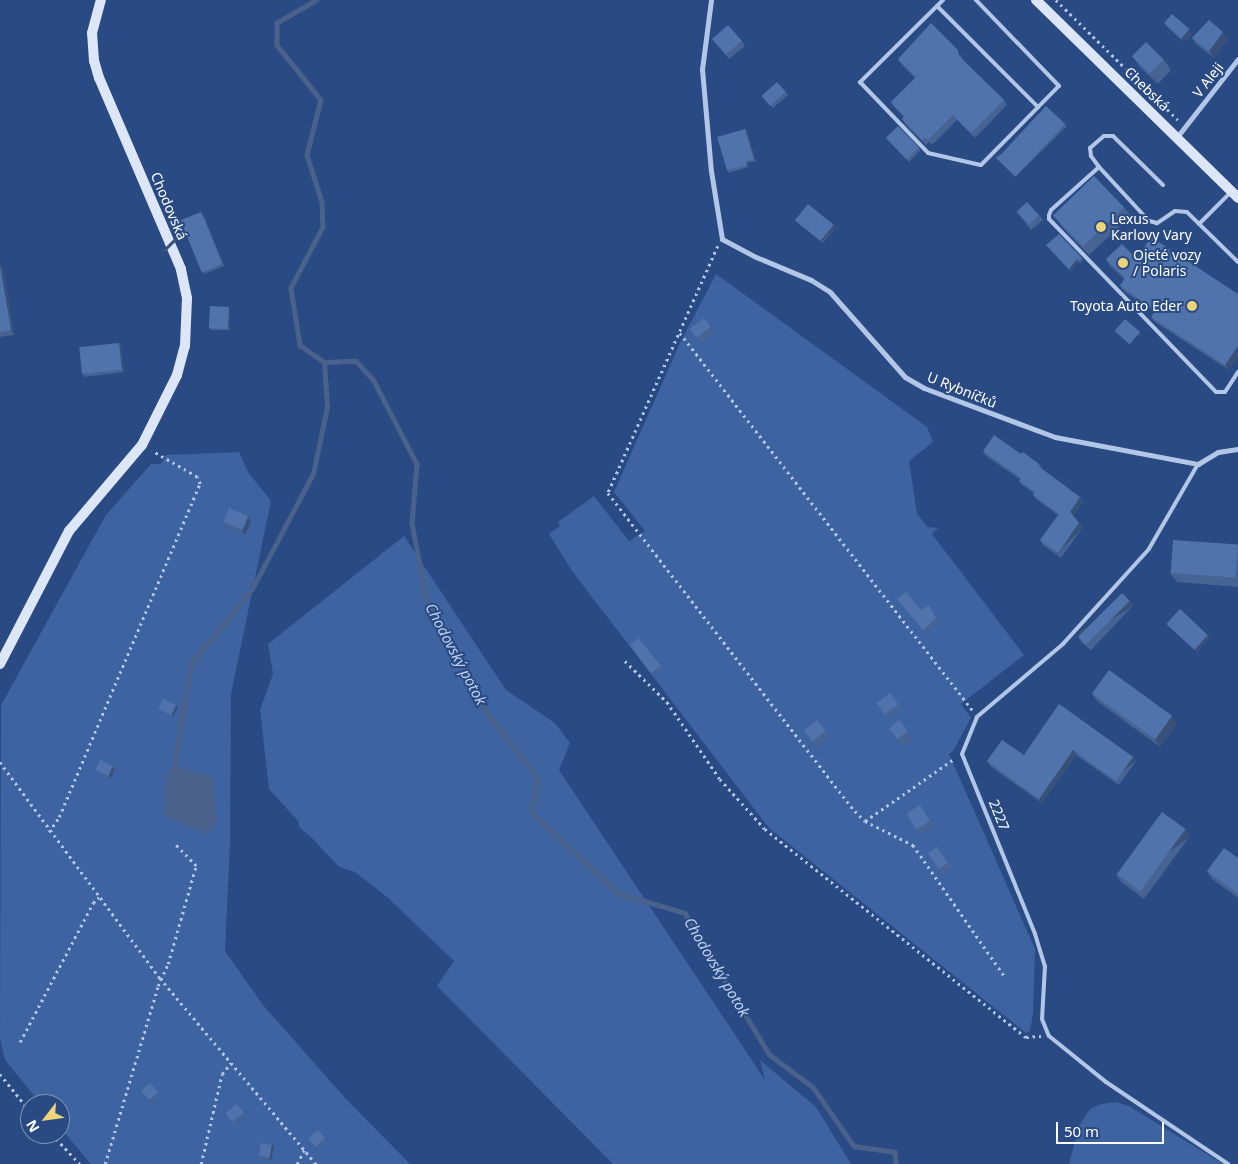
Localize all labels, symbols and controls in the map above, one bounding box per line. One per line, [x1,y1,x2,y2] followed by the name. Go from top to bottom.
[1189,59,1227,101] street label: V Aleji
[1121,63,1173,115] street label: Chebská
[147,170,191,242] street label: Chodovská
[1111,211,1192,243] place label: Lexus Karlovy Vary
[1095,221,1107,233] marker: Lexus Karlovy Vary
[1133,247,1201,280] place label: Ojeté vozy / Polaris
[1117,257,1129,269] marker: Ojeté vozy / Polaris
[1070,298,1182,314] place label: Toyota Auto Eder
[1186,300,1198,312] marker: Toyota Auto Eder
[925,368,999,412] street label: U Rybníčků
[422,600,490,708] water label: Chodovský potok
[985,797,1013,833] street label: 2227
[680,914,754,1020] water label: Chodovský potok
[20,1094,70,1144] north arrow
[1058,1112,1166,1144] scale bar
[21,1117,44,1136] text: N
[1064,1121,1099,1141] text: 50 m

